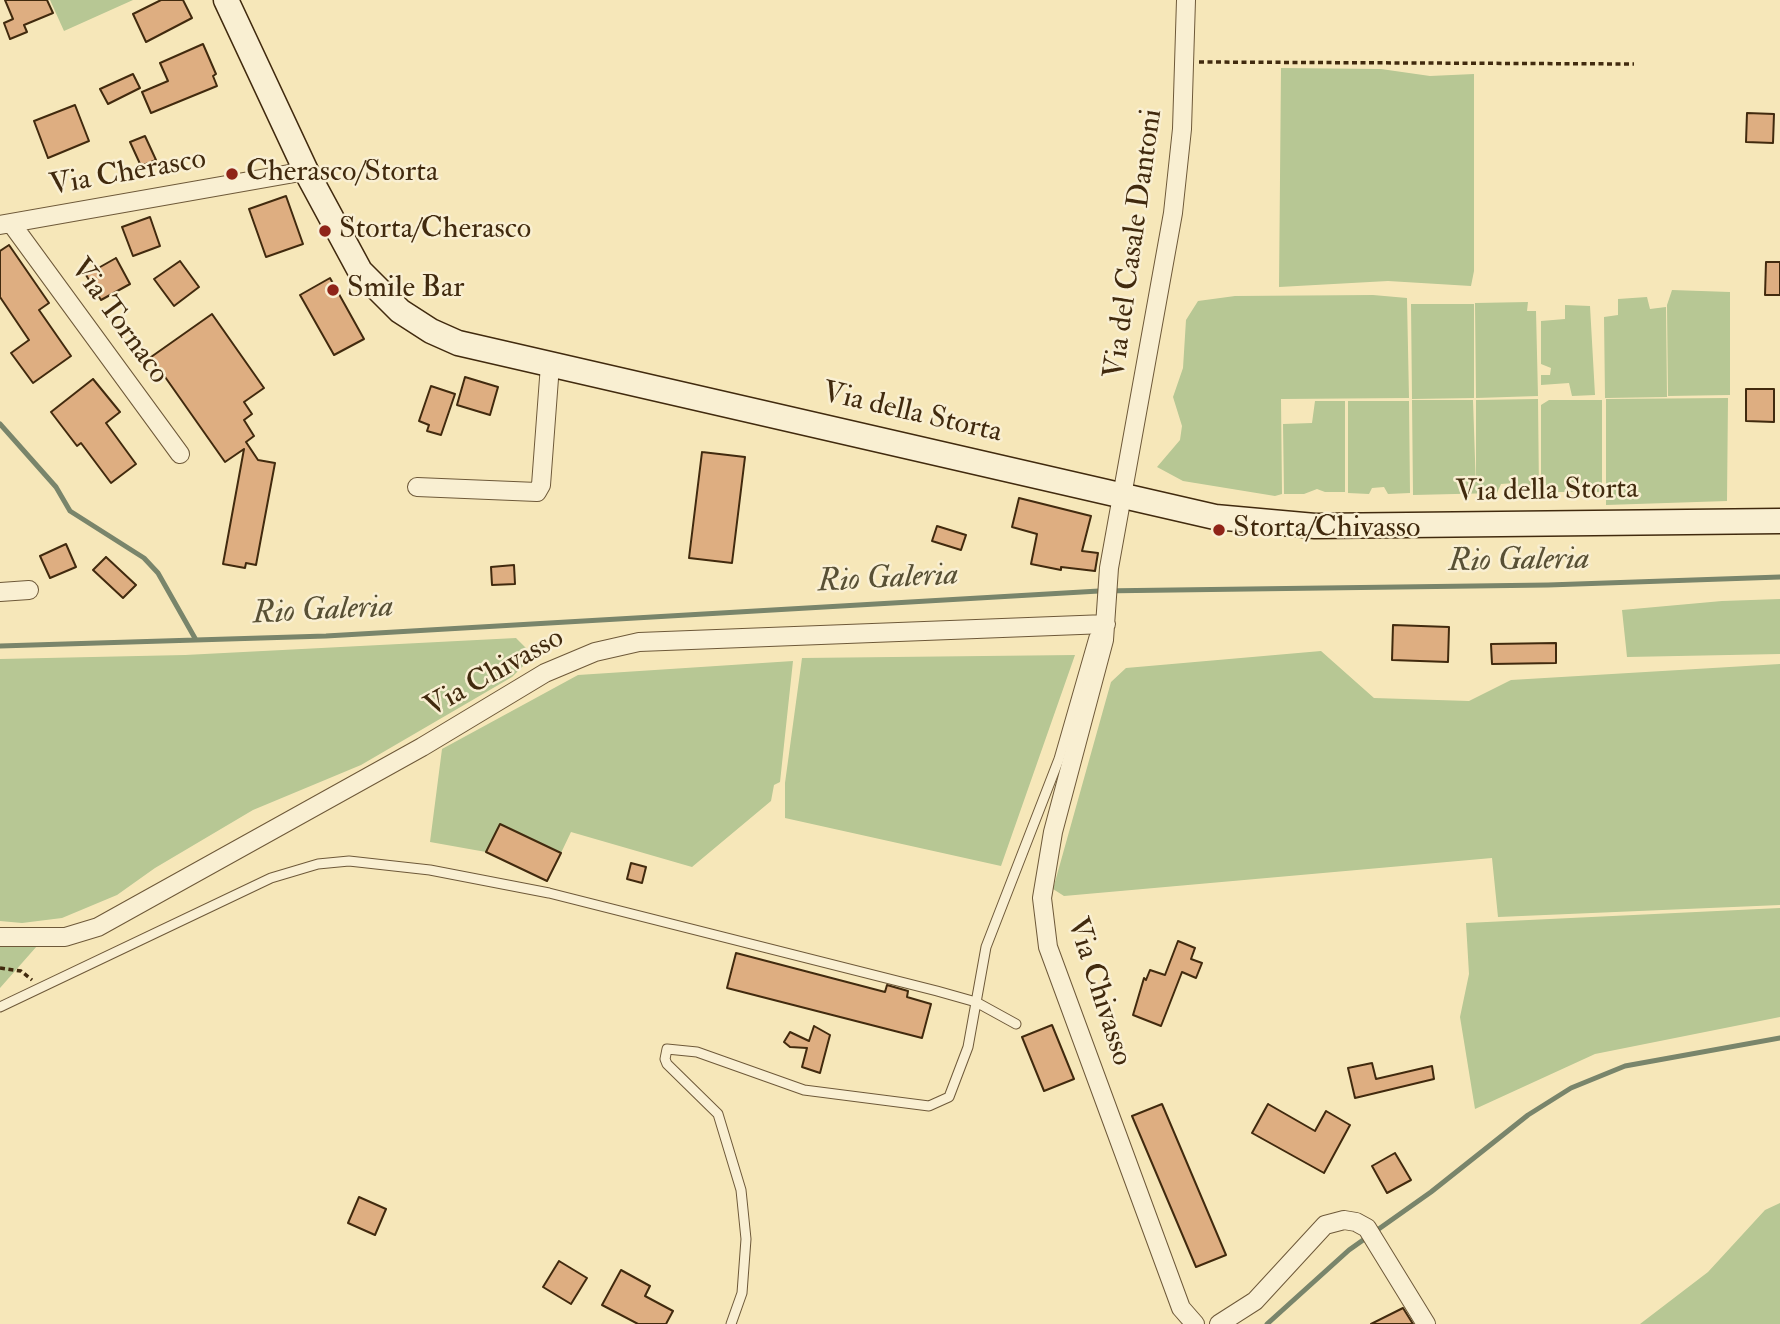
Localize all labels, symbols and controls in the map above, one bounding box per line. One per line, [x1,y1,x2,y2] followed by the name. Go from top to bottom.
[1098,107,1172,381] street label: Via del Casale Dantoni
[47,143,209,205] street label: Via Cherasco
[246,156,438,192] place label: Cherasco/Storta
[224,166,240,182] marker: Cherasco/Storta
[339,213,531,249] place label: Storta/Cherasco
[317,223,333,239] marker: Storta/Cherasco
[61,252,175,392] street label: Via Tornaco
[347,272,465,308] place label: Smile Bar
[325,282,341,298] marker: Smile Bar
[819,376,1005,452] street label: Via della Storta
[1455,472,1639,512] street label: Via della Storta
[1233,512,1420,548] place label: Storta/Chivasso
[1211,522,1227,538] marker: Storta/Chivasso
[1448,542,1590,582] water label: Rio Galeria
[817,557,959,603] water label: Rio Galeria
[252,589,394,635] water label: Rio Galeria
[419,621,571,727] street label: Via Chivasso
[1057,913,1139,1071] street label: Via Chivasso

